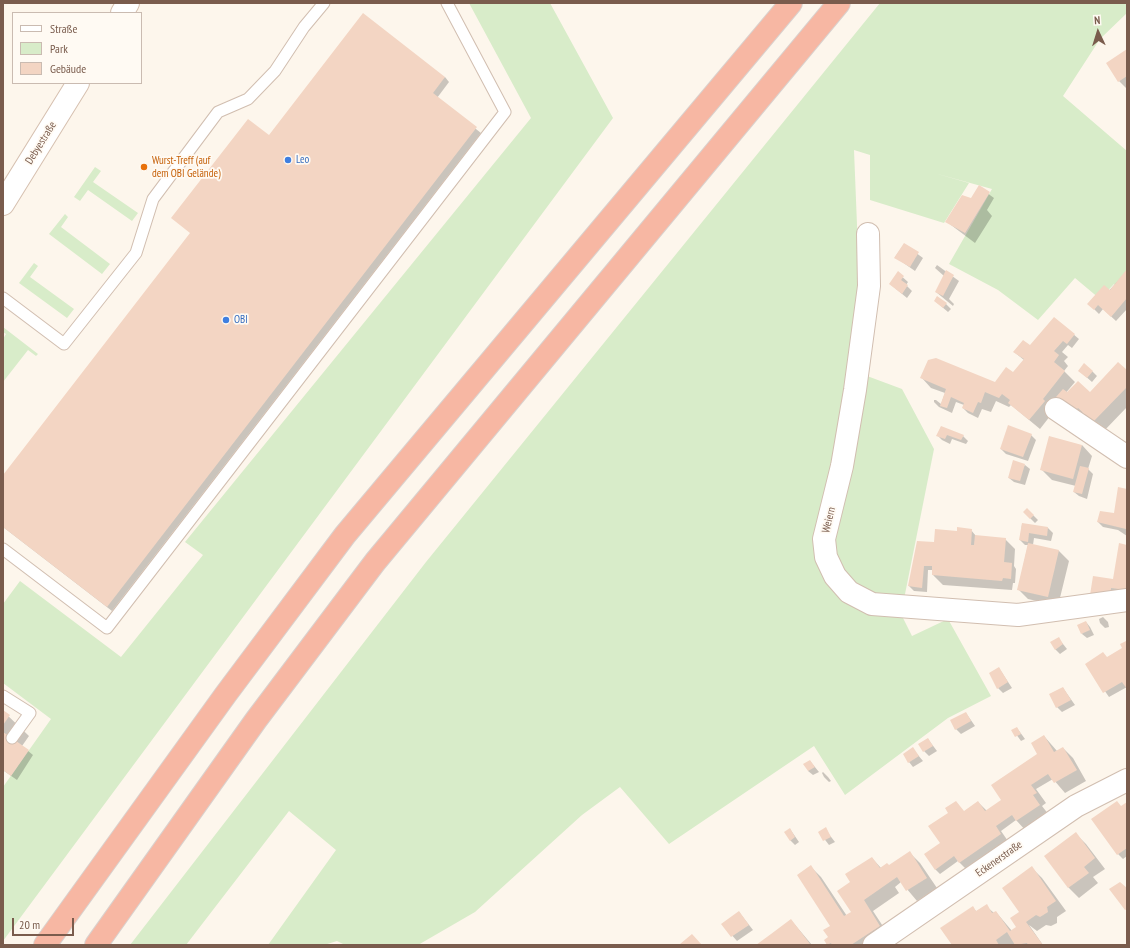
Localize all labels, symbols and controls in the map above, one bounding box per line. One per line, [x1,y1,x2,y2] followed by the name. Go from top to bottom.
[12,12,142,84] legend
[1078,12,1118,52] north arrow
[1094,13,1101,27] text: N
[50,21,77,36] text: Straße
[50,41,68,56] text: Park
[50,61,86,76] text: Gebäude
[23,119,59,167] street label: Debyestraße
[296,153,309,167] place label: Leo
[152,154,221,180] place label: Wurst-Treff (auf dem OBI Gelände)
[283,155,293,165] marker: Leo
[139,162,149,172] marker: Wurst-Treff (auf dem OBI Gelände)
[234,313,248,327] place label: OBI
[221,315,231,325] marker: OBI
[819,506,839,534] street label: Weiern
[973,838,1025,880] street label: Eckenerstraße
[14,910,76,936] scale bar
[19,917,40,932] text: 20 m

